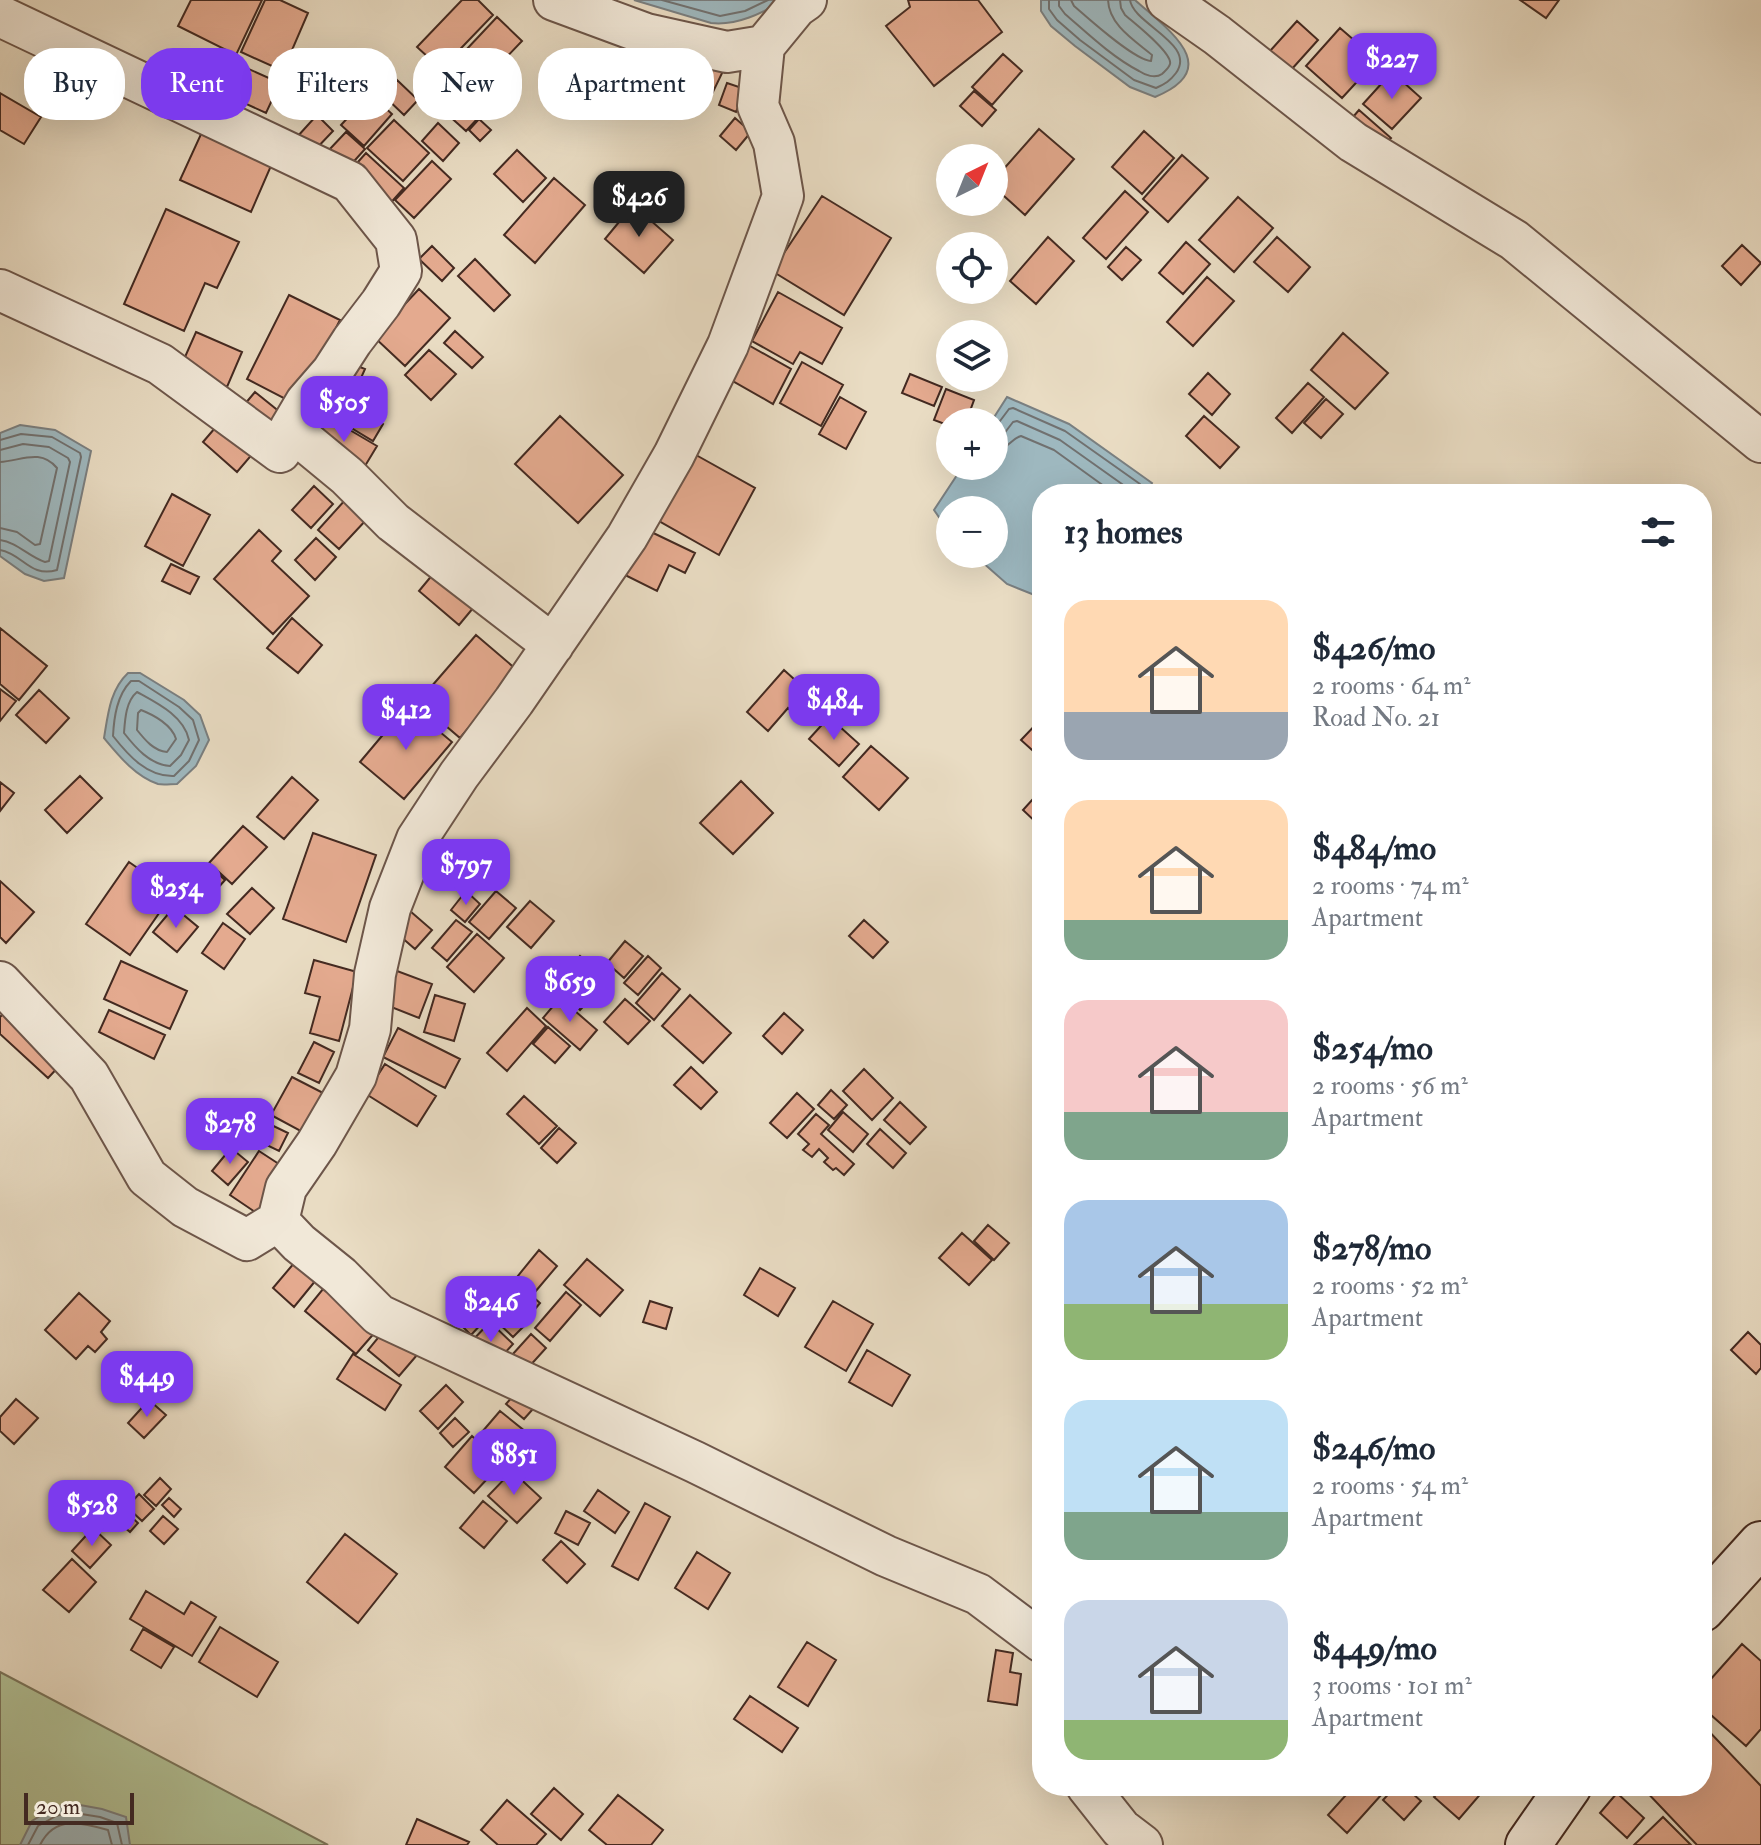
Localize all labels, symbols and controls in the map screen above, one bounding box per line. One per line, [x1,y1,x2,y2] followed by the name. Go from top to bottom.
[1345,33,1439,101] pin: $227
[1366,43,1418,75] text: $227
[24,48,125,120] chip: Buy
[141,48,252,120] chip: Rent
[268,48,397,120] chip: Filters
[413,48,522,120] chip: New
[538,48,714,120] chip: Apartment
[936,144,1008,216] north arrow
[936,144,1008,568] map controls
[592,171,686,239] pin: $426
[611,181,667,213] text: $426
[936,232,1008,304] button: locate
[936,320,1008,392] button: layers
[297,376,391,444] pin: $505
[319,386,369,418] text: $505
[936,408,1008,480] button: +
[936,496,1008,568] button: −
[1636,510,1680,554] icon: filters
[1064,511,1183,554] text: 13 homes
[1312,627,1435,670] text: $426/mo
[1128,632,1224,728] icon: home
[1312,670,1471,702] text: 2 rooms · 64 m²
[787,674,881,742] pin: $484
[359,684,453,752] pin: $412
[807,684,861,716] text: $484
[380,694,432,726] text: $412
[1312,702,1440,734] text: Road No. 21
[1312,827,1436,870] text: $484/mo
[1128,832,1224,928] icon: home
[419,839,513,907] pin: $797
[440,849,492,881] text: $797
[129,862,223,930] pin: $254
[1312,870,1469,902] text: 2 rooms · 74 m²
[150,872,202,904] text: $254
[1312,902,1423,934] text: Apartment
[523,956,617,1024] pin: $659
[544,966,596,998] text: $659
[1312,1027,1433,1070] text: $254/mo
[1128,1032,1224,1128] icon: home
[1312,1070,1468,1102] text: 2 rooms · 56 m²
[183,1098,277,1166] pin: $278
[1312,1102,1423,1134] text: Apartment
[204,1108,256,1140] text: $278
[1312,1227,1431,1270] text: $278/mo
[1128,1232,1224,1328] icon: home
[1312,1270,1468,1302] text: 2 rooms · 52 m²
[444,1276,538,1344] pin: $246
[463,1286,519,1318] text: $246
[1312,1302,1423,1334] text: Apartment
[100,1351,194,1419] pin: $449
[119,1361,175,1393] text: $449
[1312,1427,1435,1470] text: $246/mo
[467,1429,561,1497] pin: $851
[1128,1432,1224,1528] icon: home
[490,1439,538,1471] text: $851
[1312,1470,1468,1502] text: 2 rooms · 54 m²
[45,1480,139,1548] pin: $528
[66,1490,118,1522] text: $528
[1312,1502,1423,1534] text: Apartment
[1312,1627,1437,1670] text: $449/mo
[1128,1632,1224,1728] icon: home
[1312,1670,1472,1702] text: 3 rooms · 101 m²
[1312,1702,1423,1734] text: Apartment
[24,1789,134,1825] scale bar
[36,1793,80,1821] text: 20 m

